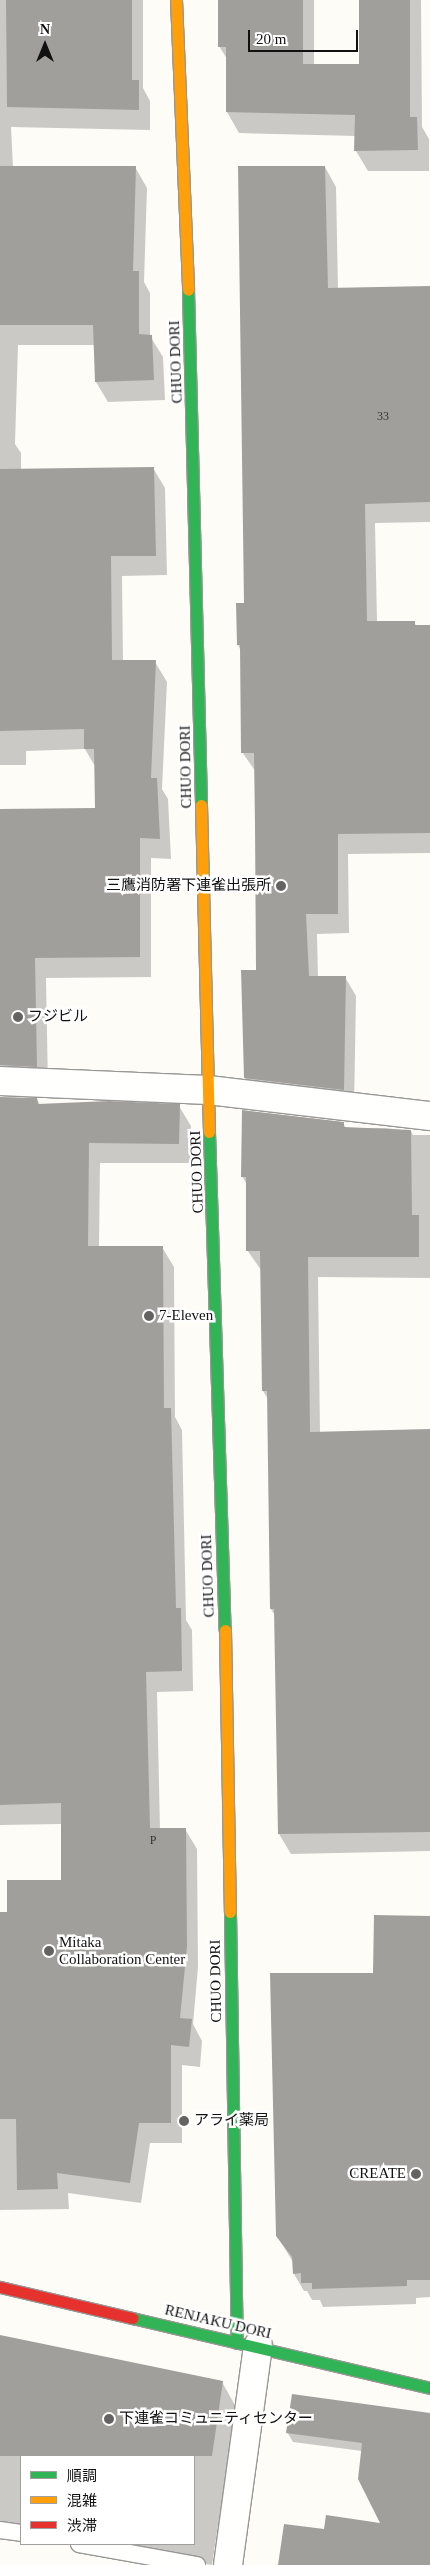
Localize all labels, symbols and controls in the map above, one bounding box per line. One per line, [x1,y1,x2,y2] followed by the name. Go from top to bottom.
[20,20,70,70] north arrow
[250,20,360,52] scale bar
[40,22,50,37] text: N
[256,31,286,47] text: 20 m
[166,320,186,404] street label: CHUO DORI
[377,410,389,424] house number: 33
[176,725,196,809] street label: CHUO DORI
[106,877,271,895] place label: 三鷹消防署下連雀出張所
[275,880,287,892] marker: 三鷹消防署下連雀出張所
[28,1008,88,1026] place label: フジビル
[12,1011,24,1023] marker: フジビル
[187,1130,207,1214] street label: CHUO DORI
[159,1307,213,1325] place label: 7-Eleven
[143,1310,155,1322] marker: 7-Eleven
[198,1534,218,1618] street label: CHUO DORI
[150,1834,156,1848] house number: P
[59,1933,185,1968] place label: Mitaka Collaboration Center
[206,1939,226,2023] street label: CHUO DORI
[43,1945,55,1957] marker: Mitaka Collaboration Center
[194,2112,269,2130] place label: アライ薬局
[178,2115,190,2127] marker: アライ薬局
[349,2165,406,2183] place label: CREATE
[410,2168,422,2180] marker: CREATE
[163,2301,273,2343] street label: RENJAKU DORI
[119,2410,314,2428] place label: 下連雀コミュニティセンター
[103,2413,115,2425] marker: 下連雀コミュニティセンター
[20,2455,195,2545] legend
[67,2468,97,2484] text: 順調
[67,2493,97,2509] text: 混雑
[67,2518,97,2534] text: 渋滞

